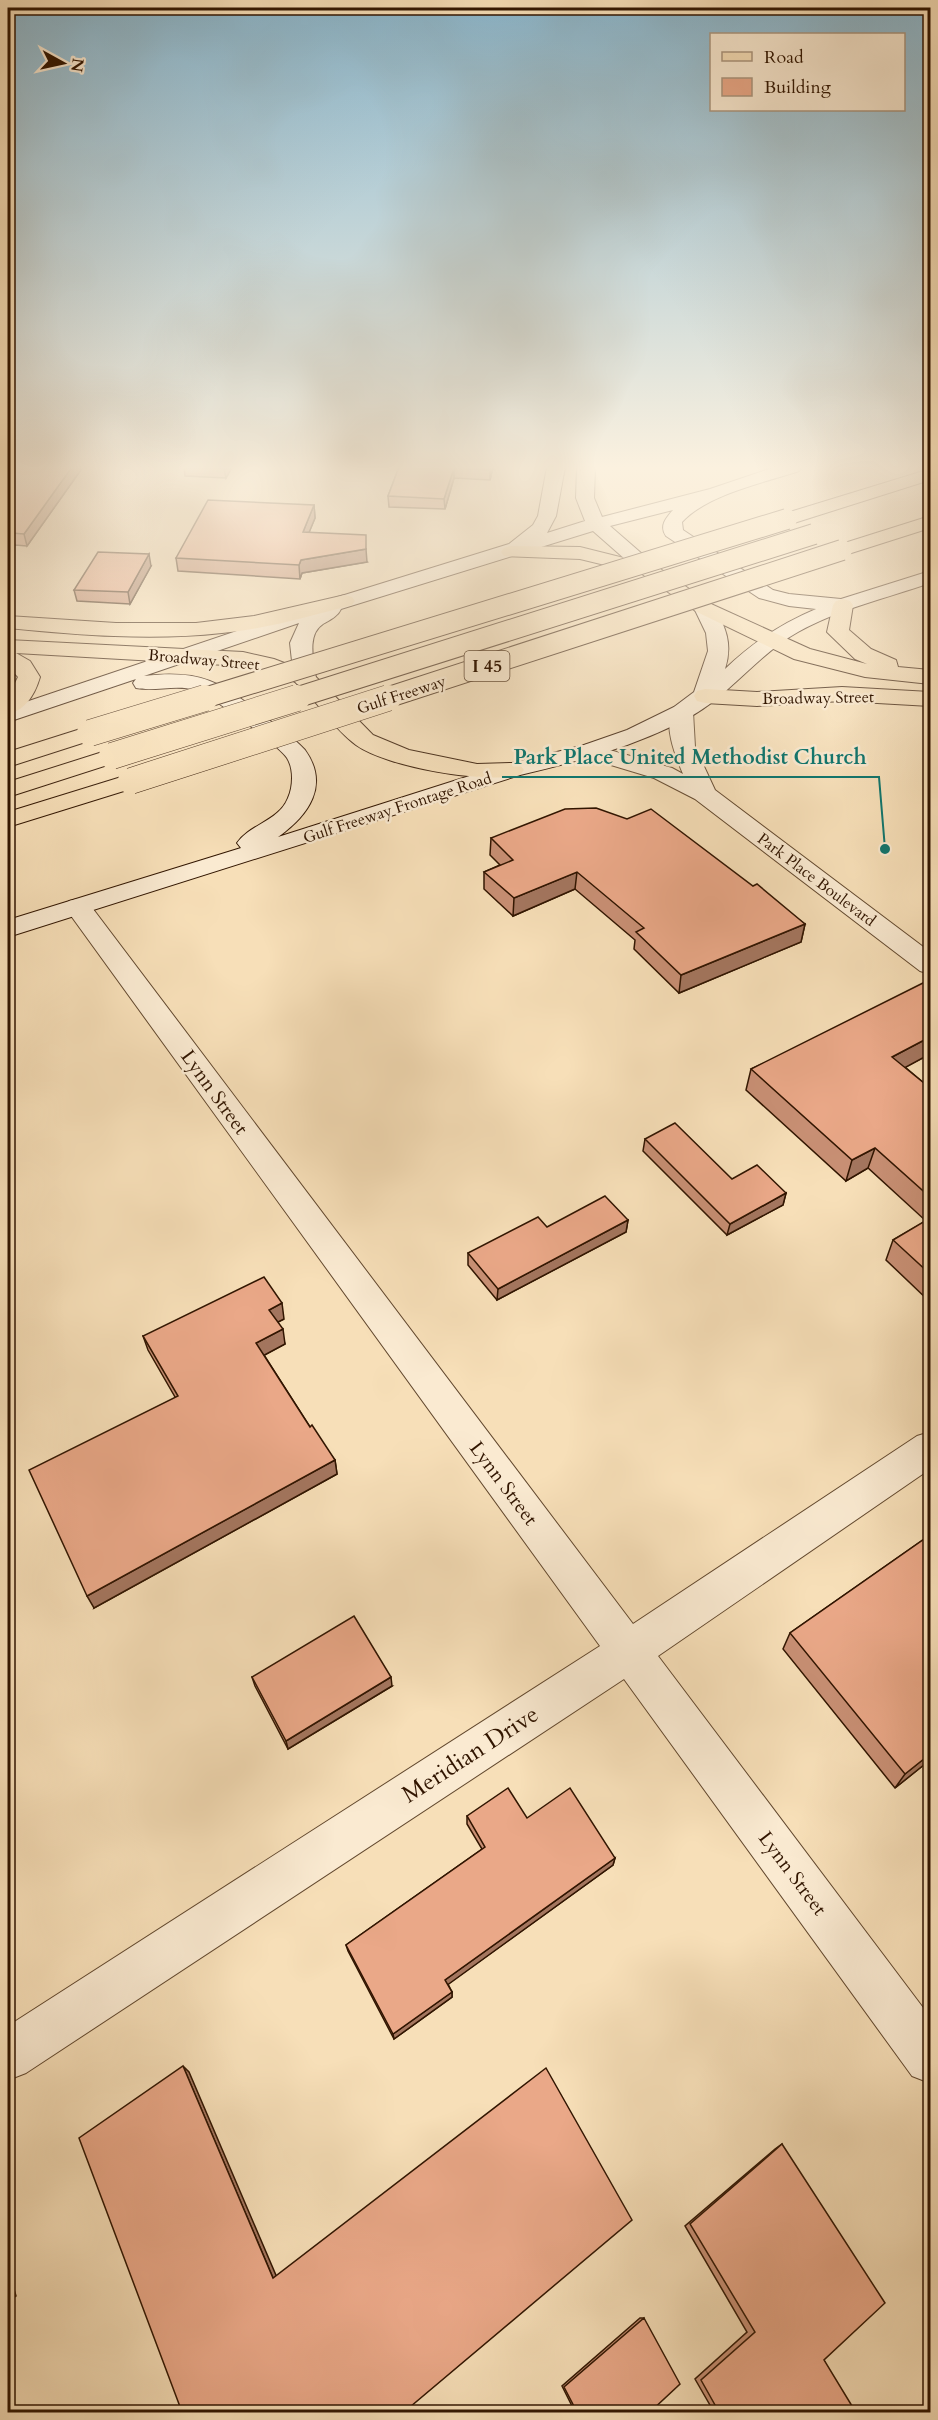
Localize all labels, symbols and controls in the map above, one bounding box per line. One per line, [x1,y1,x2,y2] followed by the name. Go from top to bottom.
[33,33,93,93] north arrow
[710,33,905,111] legend
[764,45,804,70] text: Road
[65,57,89,73] text: N
[764,75,832,100] text: Building
[147,644,261,676] street label: Broadway Street
[464,651,510,681] road number: I 45
[354,670,449,720] street label: Gulf Freeway
[762,686,874,710] street label: Broadway Street
[502,738,879,777] callout: Park Place United Methodist Church
[513,743,867,772] text: Park Place United Methodist Church
[300,767,495,849] street label: Gulf Freeway Frontage Road
[753,828,881,932] street label: Park Place Boulevard
[175,1044,255,1141] street label: Lynn Street
[463,1436,545,1531] street label: Lynn Street
[395,1698,545,1811] street label: Meridian Drive
[752,1826,834,1921] street label: Lynn Street

